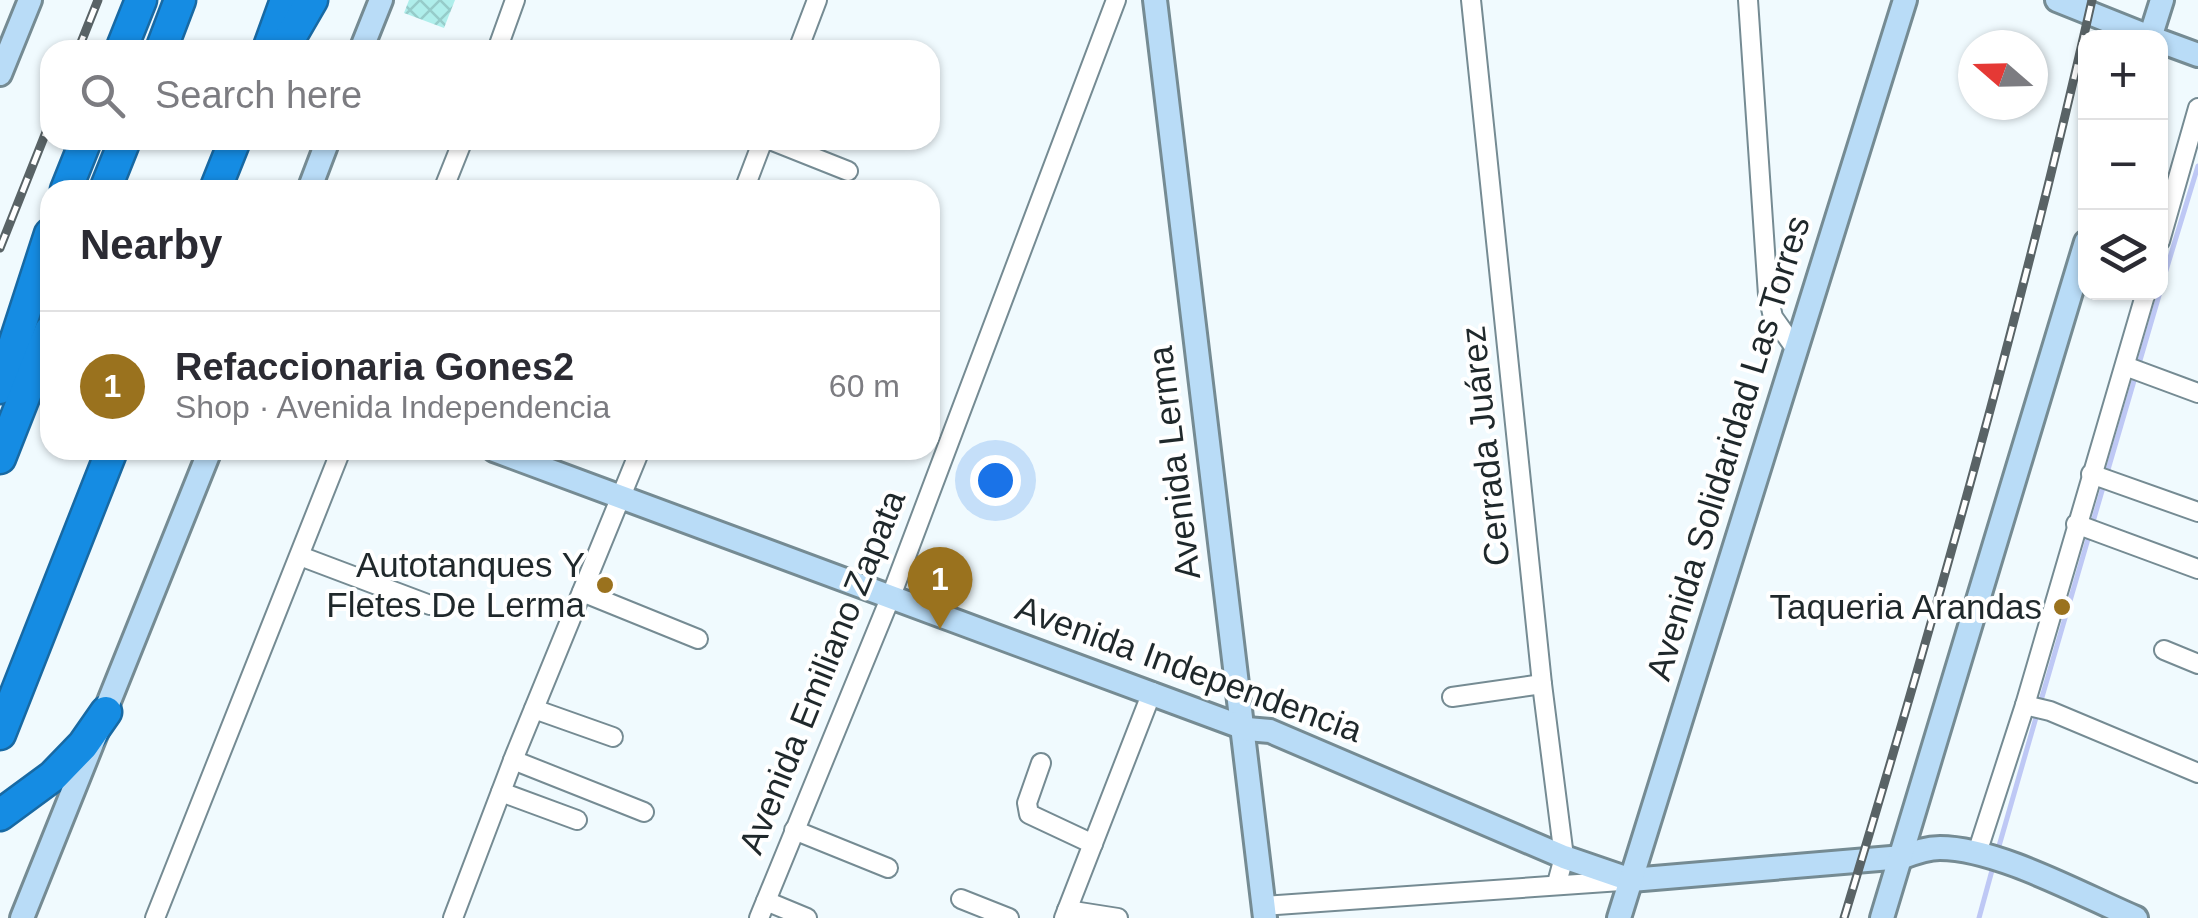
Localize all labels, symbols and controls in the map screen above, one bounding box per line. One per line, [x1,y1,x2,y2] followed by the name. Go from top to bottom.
[1958,30,2048,120] north arrow
[2078,30,2168,300] map controls
[2078,30,2168,120] button: +
[40,40,940,150] search box
[75,68,130,123] icon: search
[155,74,362,116] text: Search here
[2078,120,2168,210] button: −
[2078,210,2168,300] button: layers
[1638,211,1817,685] street label: Avenida Solidaridad Las Torres
[80,221,222,268] text: Nearby
[1453,324,1517,568] street label: Cerrada Juárez
[1140,344,1207,582] street label: Avenida Lerma
[175,346,574,388] text: Refaccionaria Gones2
[104,368,121,404] text: 1
[829,368,900,404] text: 60 m
[175,389,610,425] text: Shop · Avenida Independencia
[970,455,1021,506] your location
[731,484,913,859] street label: Avenida Emiliano Zapata
[326,545,586,624] place label: Autotanques Y Fletes De Lerma
[908,546,972,629] pin: 1
[594,574,616,596] marker: Autotanques Y Fletes De Lerma
[1770,587,2042,626] place label: Taqueria Arandas
[1011,588,1368,749] street label: Avenida Independencia
[2051,596,2073,618] marker: Taqueria Arandas

